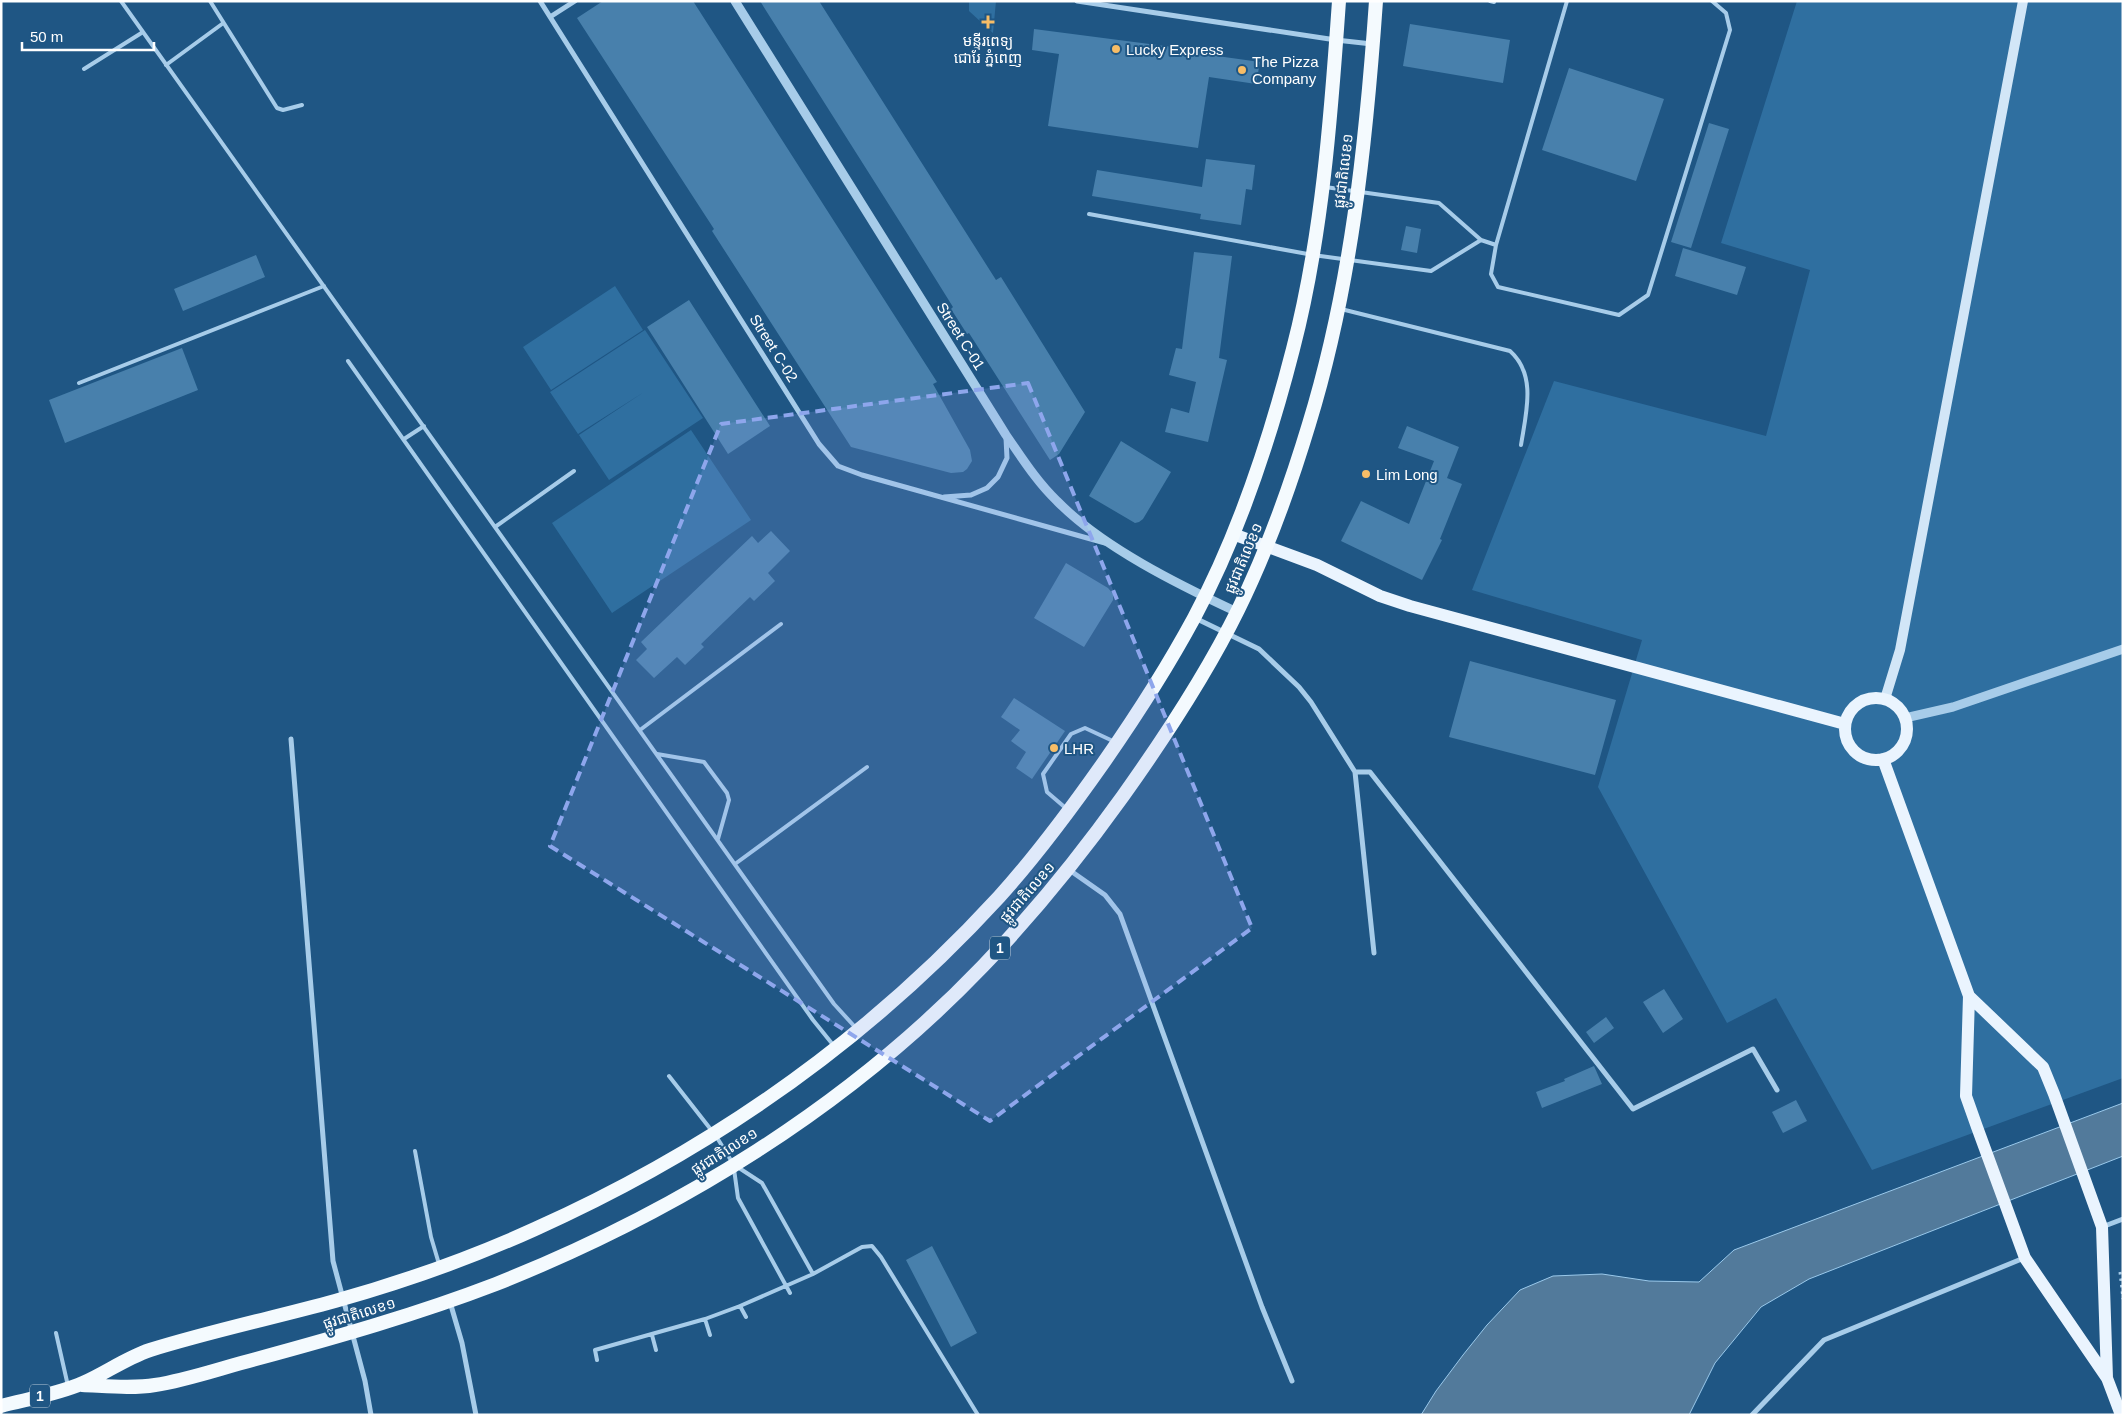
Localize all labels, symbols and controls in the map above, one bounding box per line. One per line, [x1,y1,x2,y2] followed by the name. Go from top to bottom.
[981,15,995,29] marker: មន្ទីរពេទ្យ ជោរែ ភ្នំពេញ
[22,20,155,52] scale bar
[30,28,63,45] text: 50 m
[954,32,1022,67] place label: មន្ទីរពេទ្យ ជោរែ ភ្នំពេញ
[1126,41,1224,58] place label: Lucky Express
[1110,43,1122,55] marker: Lucky Express
[1252,53,1319,87] place label: The Pizza Company
[1236,64,1248,76] marker: The Pizza Company
[1330,133,1361,210] street label: ផ្លូវជាតិលេខ១
[933,299,989,373] street label: Street C-01
[746,311,802,385] street label: Street C-02
[1376,466,1438,483] place label: Lim Long
[1360,468,1372,480] marker: Lim Long
[1221,520,1270,598] street label: ផ្លូវជាតិលេខ១
[1064,740,1094,757] place label: LHR
[1048,742,1060,754] marker: LHR
[996,858,1062,929] street label: ផ្លូវជាតិលេខ១
[990,936,1010,960] road number: 1
[688,1124,763,1183] street label: ផ្លូវជាតិលេខ១
[321,1294,399,1337] street label: ផ្លូវជាតិលេខ១
[30,1384,50,1408] road number: 1

